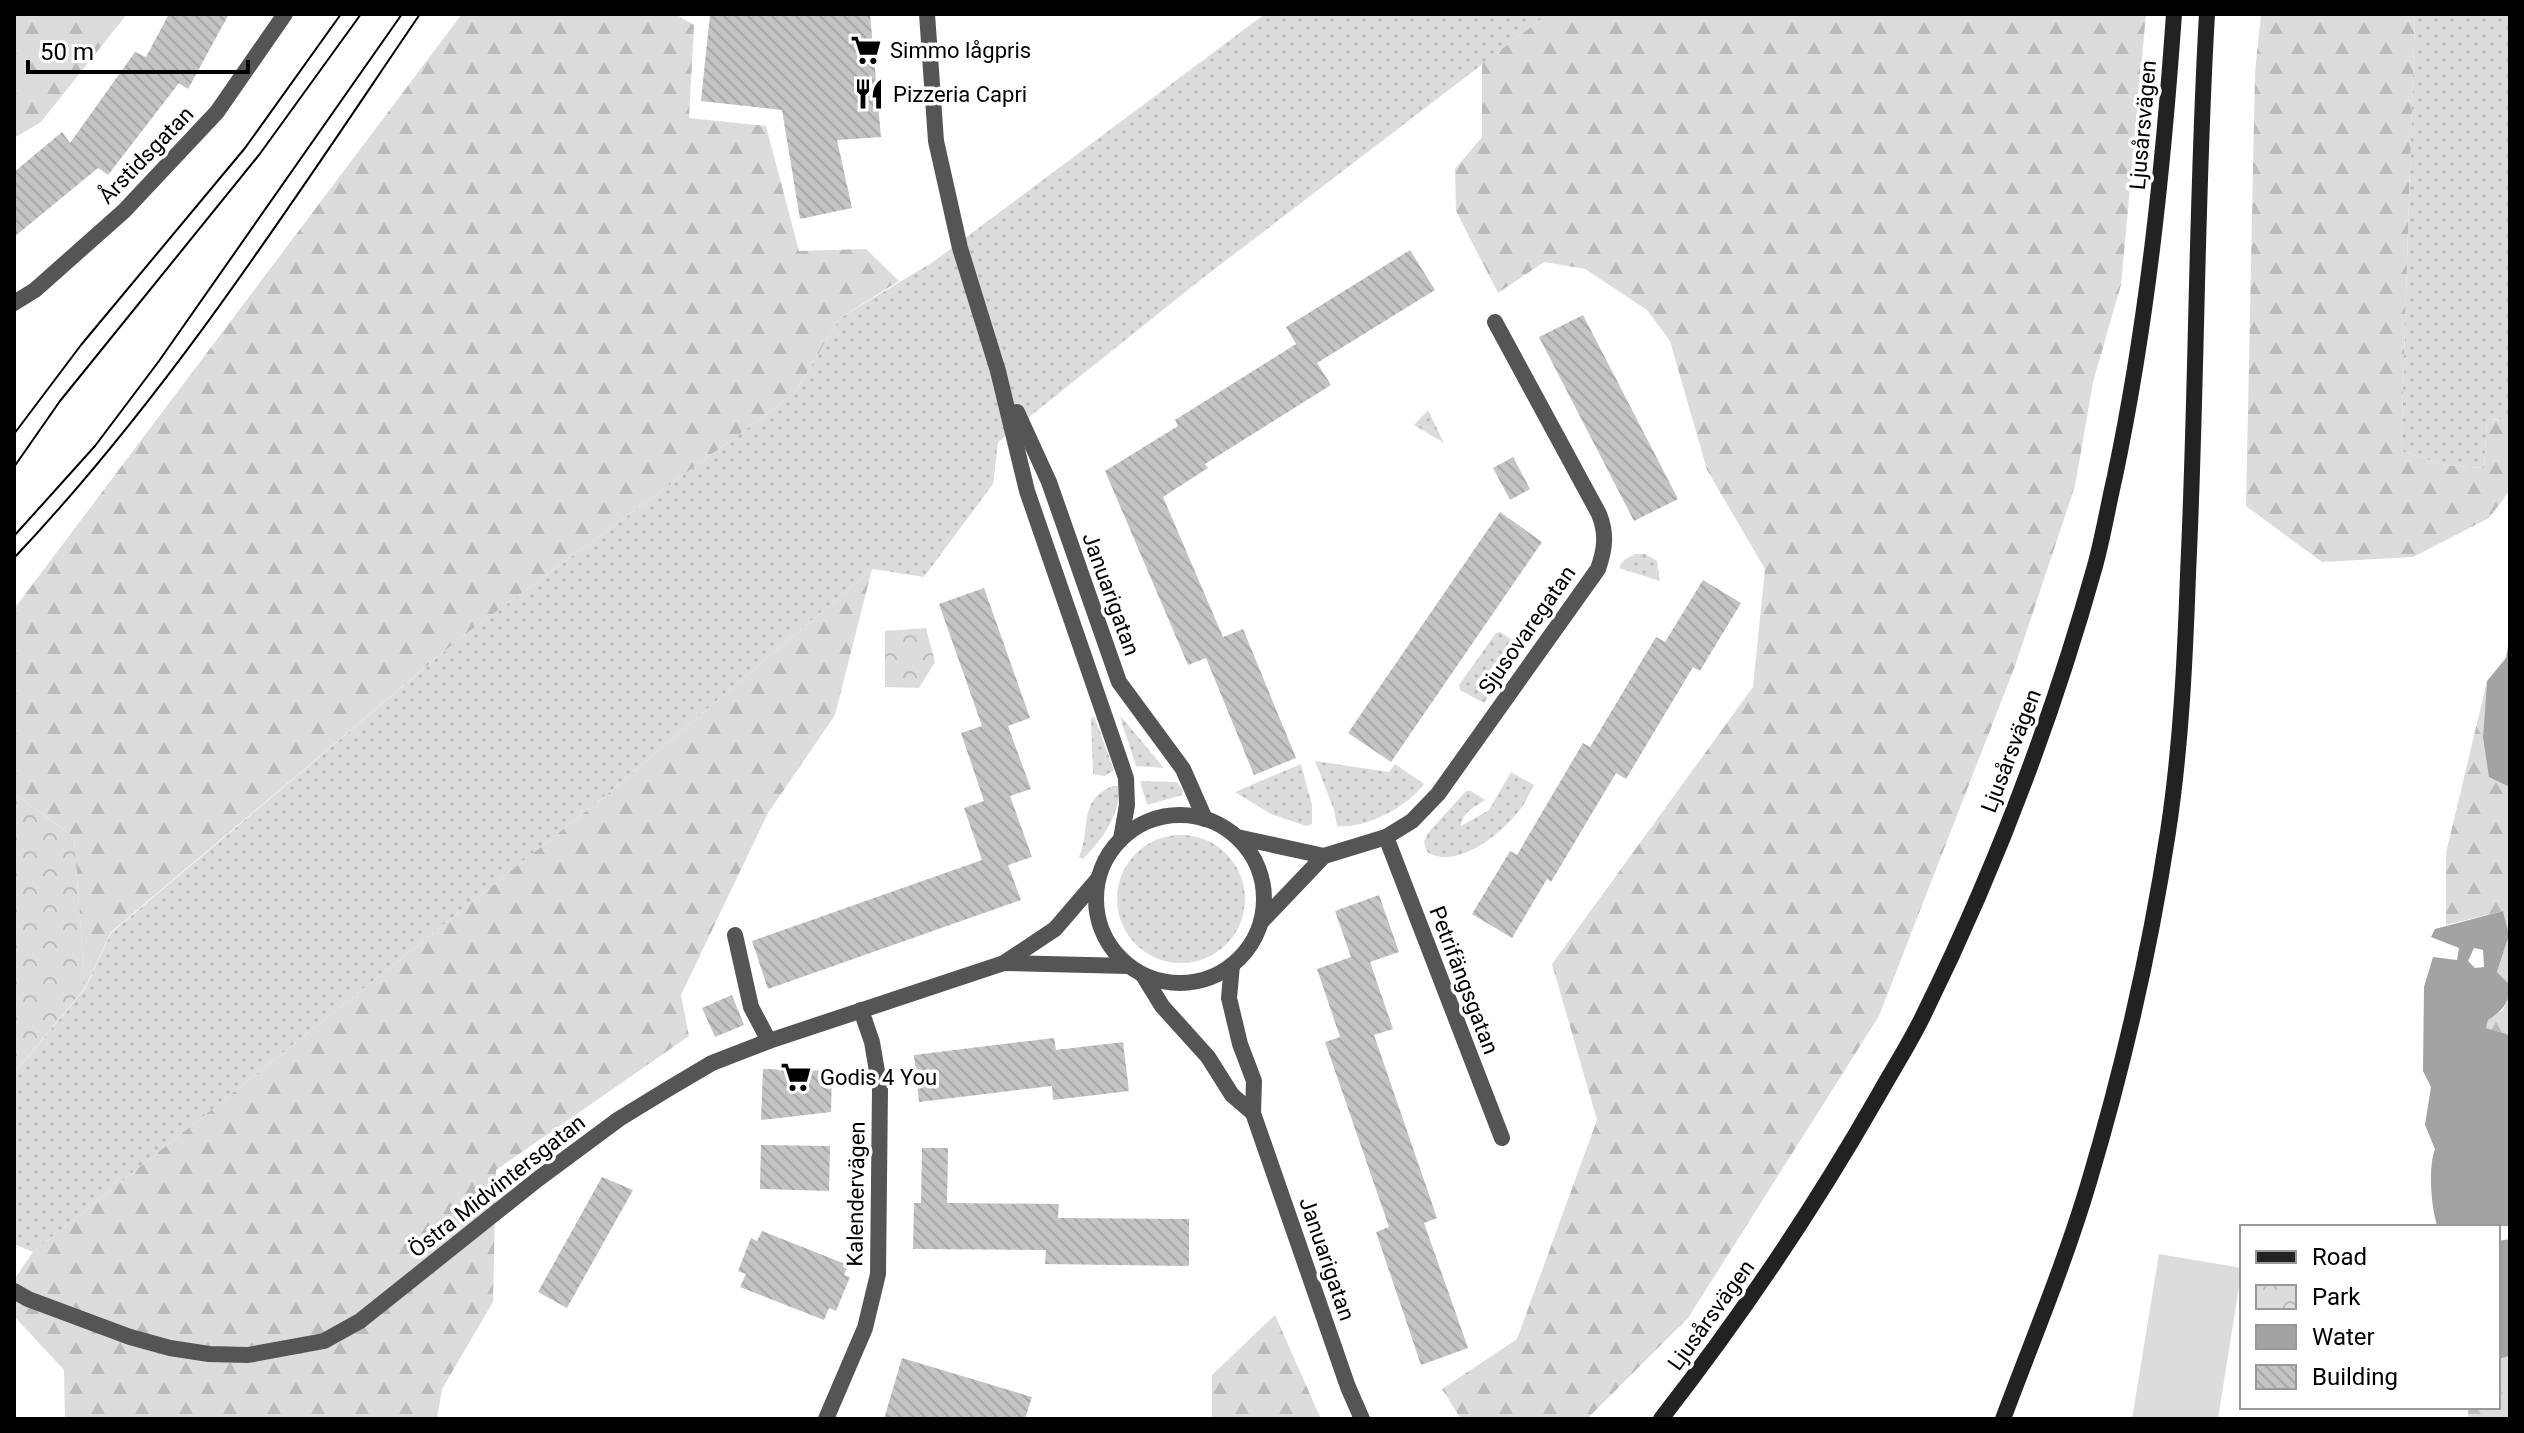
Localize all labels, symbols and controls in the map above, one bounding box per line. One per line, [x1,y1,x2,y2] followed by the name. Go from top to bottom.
[28,24,248,74] scale bar
[849,33,883,67] supermarket icon: Simmo lågpris
[40,38,94,66] text: 50 m
[890,38,1031,63] place label: Simmo lågpris
[2125,59,2161,191] street label: Ljusårsvägen
[852,77,886,111] restaurant icon: Pizzeria Capri
[893,82,1027,107] place label: Pizzeria Capri
[93,101,198,209] street label: Årstidsgatan
[1077,529,1145,659] street label: Januarigatan
[1473,561,1581,699] street label: Sjusovaregatan
[1976,686,2046,816] street label: Ljusårsvägen
[1424,902,1504,1058] street label: Petrifängsgatan
[779,1060,813,1094] supermarket icon: Godis 4 You
[820,1065,937,1090] place label: Godis 4 You
[404,1109,590,1263] street label: Östra Midvintersgatan
[842,1121,870,1267] street label: Kalendervägen
[1294,1194,1360,1324] street label: Januarigatan
[2240,1225,2500,1409] legend
[2312,1243,2367,1271] text: Road
[1663,1255,1759,1375] street label: Ljusårsvägen
[2312,1283,2361,1311] text: Park
[2312,1323,2375,1351] text: Water
[2312,1363,2398,1391] text: Building

